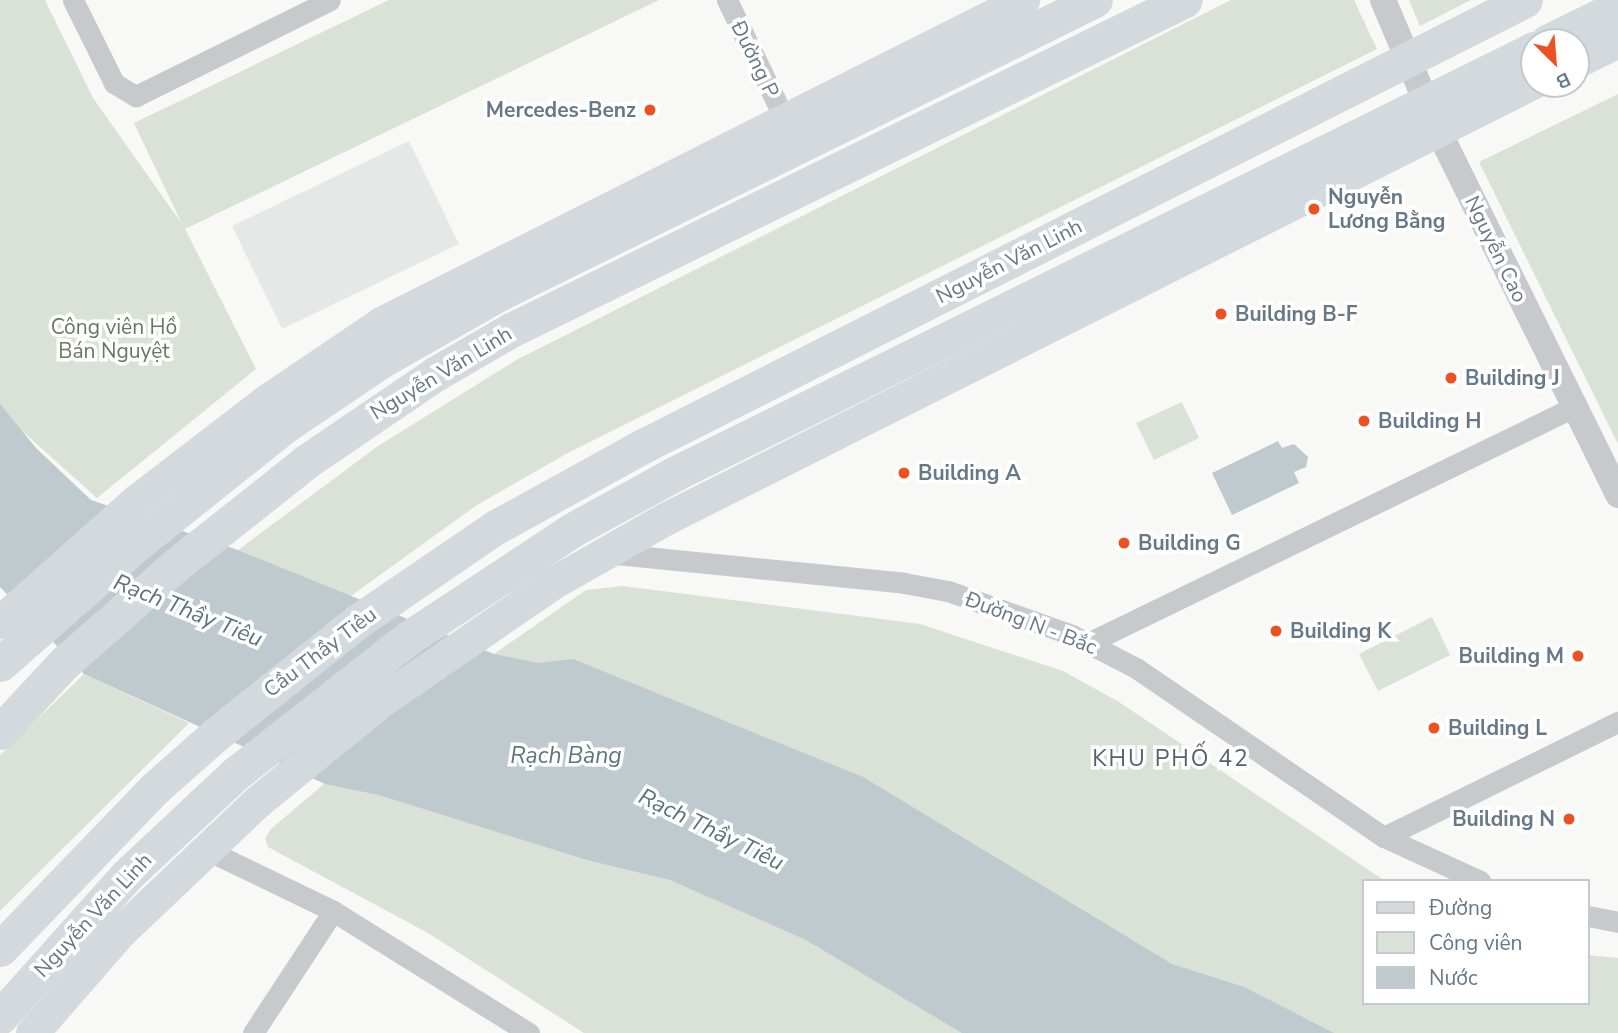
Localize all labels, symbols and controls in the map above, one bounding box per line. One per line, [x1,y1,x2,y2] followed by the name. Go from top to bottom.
[726,17,784,101] street label: Đường P
[1520,28,1590,98] north arrow
[1552,66,1574,95] text: B
[486,97,636,123] place label: Mercedes-Benz
[642,102,658,118] marker: Mercedes-Benz
[1328,184,1445,234] place label: Nguyễn Lương Bằng
[1459,192,1533,306] street label: Nguyễn Cao
[1306,201,1322,217] marker: Nguyễn Lương Bằng
[932,213,1086,309] street label: Nguyễn Văn Linh
[1235,301,1358,327] place label: Building B-F
[1213,306,1229,322] marker: Building B-F
[51,314,177,364] park label: Công viên Hồ Bán Nguyệt
[366,321,516,425] street label: Nguyễn Văn Linh
[1465,365,1560,391] place label: Building J
[1443,370,1459,386] marker: Building J
[1378,408,1481,434] place label: Building H
[1356,413,1372,429] marker: Building H
[918,460,1021,486] place label: Building A
[896,465,912,481] marker: Building A
[1138,530,1241,556] place label: Building G
[1116,535,1132,551] marker: Building G
[109,569,267,653] water label: Rạch Thầy Tiêu
[962,586,1100,660] street label: Đường N - Bắc
[259,602,381,702] street label: Cầu Thầy Tiêu
[1290,618,1391,644] place label: Building K
[1268,623,1284,639] marker: Building K
[1459,643,1564,669] place label: Building M
[1570,648,1586,664] marker: Building M
[1448,715,1547,741] place label: Building L
[1426,720,1442,736] marker: Building L
[510,742,622,770] water label: Rạch Bàng
[1093,745,1249,773] district label: KHU PHỐ 42
[634,783,788,877] water label: Rạch Thầy Tiêu
[1452,806,1555,832] place label: Building N
[1561,811,1577,827] marker: Building N
[29,848,157,982] street label: Nguyễn Văn Linh
[1362,879,1590,1005] legend
[1429,894,1492,922] text: Đường
[1429,929,1523,957] text: Công viên
[1429,964,1478,992] text: Nước

